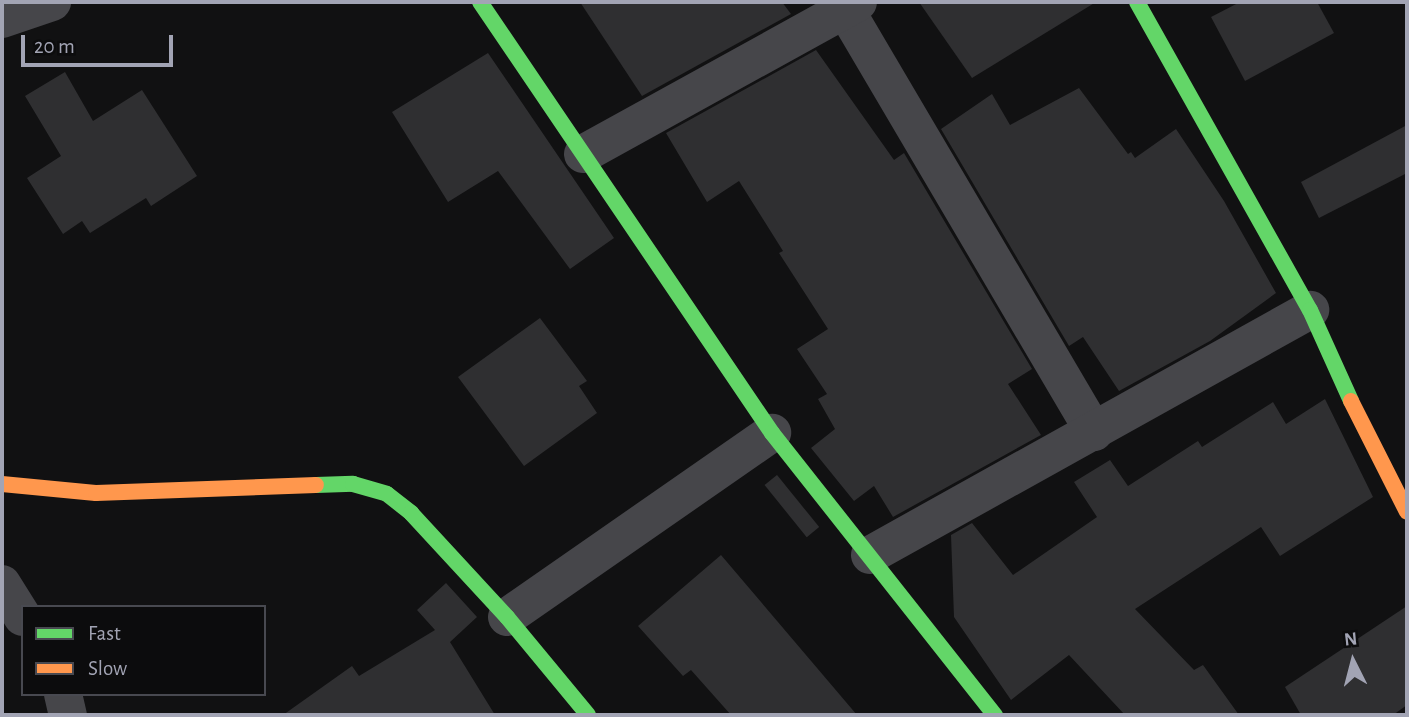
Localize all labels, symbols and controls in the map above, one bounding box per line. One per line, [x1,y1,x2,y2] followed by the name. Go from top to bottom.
[24,21,177,65] scale bar
[34,36,75,57] text: 20 m
[21,605,266,696] legend
[88,623,121,644] text: Fast
[1318,626,1388,696] north arrow
[1343,629,1358,650] text: N
[88,658,127,679] text: Slow

